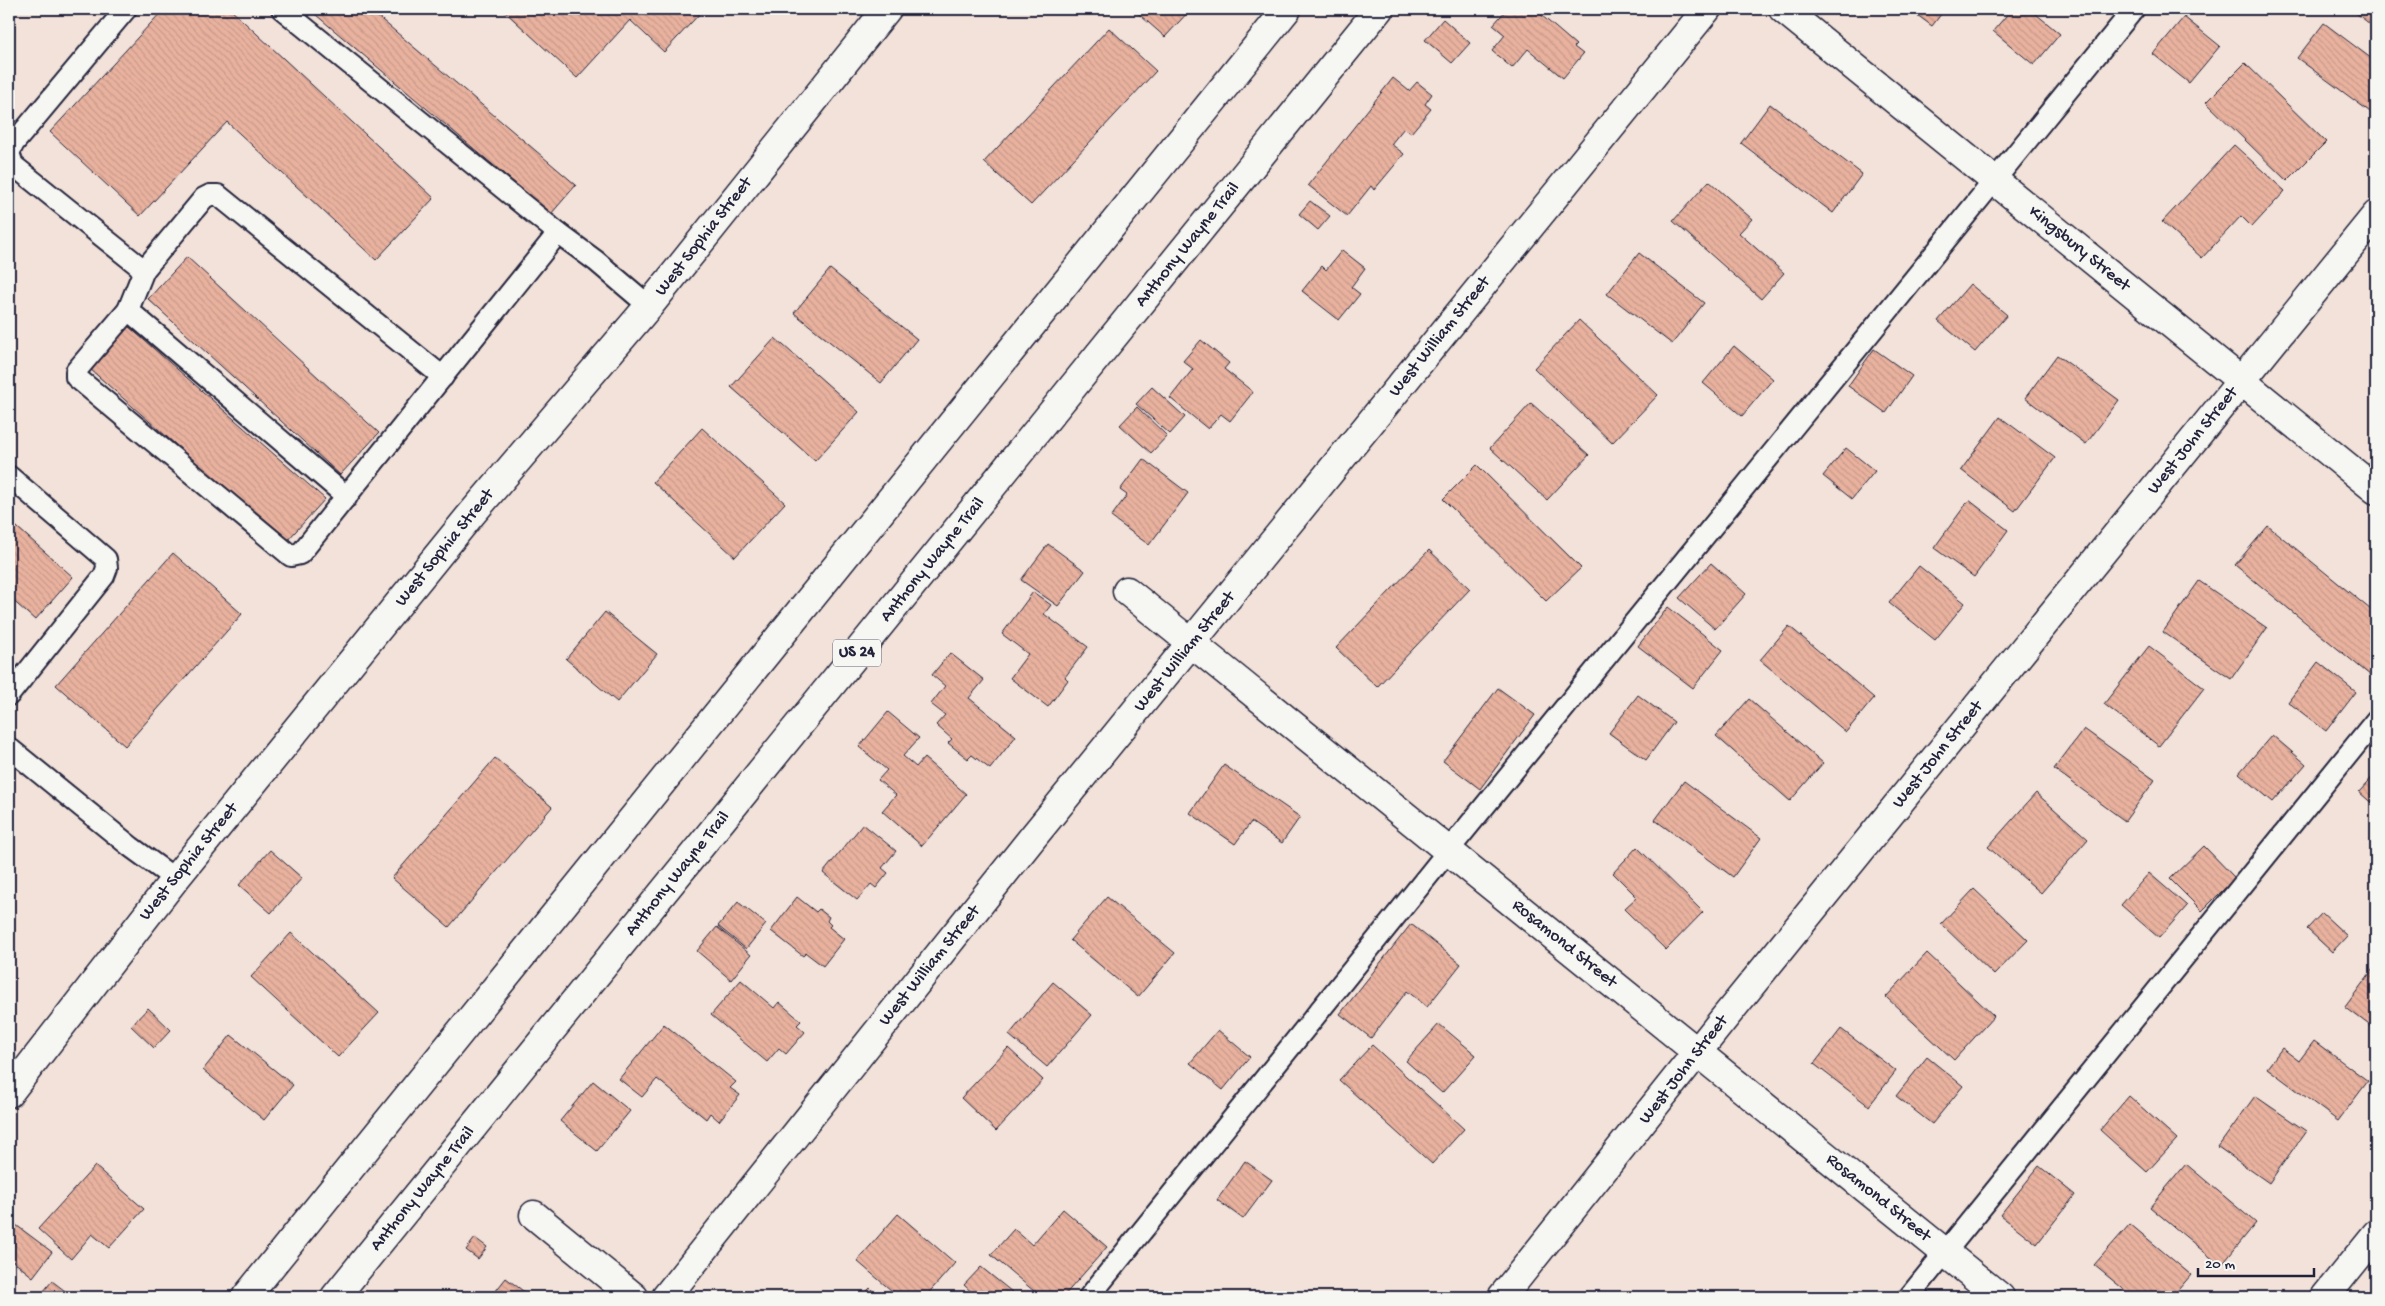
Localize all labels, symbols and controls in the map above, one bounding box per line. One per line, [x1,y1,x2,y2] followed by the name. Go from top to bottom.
[651,172,758,301] street label: West Sophia Street
[1131,178,1245,312] street label: Anthony Wayne Trail
[2024,202,2135,297] street label: Kingsbury Street
[1385,271,1496,401] street label: West William Street
[2143,382,2244,499] street label: West John Street
[391,484,500,611] street label: West Sophia Street
[876,493,990,627] street label: Anthony Wayne Trail
[1130,586,1241,716] street label: West William Street
[833,640,881,666] road number: US 24
[1888,696,1989,813] street label: West John Street
[135,798,244,925] street label: West Sophia Street
[621,807,735,941] street label: Anthony Wayne Trail
[1507,895,1622,994] street label: Rosamond Street
[875,900,986,1030] street label: West William Street
[1635,1010,1734,1129] street label: West John Street
[366,1122,480,1256] street label: Anthony Wayne Trail
[1821,1149,1936,1248] street label: Rosamond Street
[2198,1246,2314,1278] scale bar
[2205,1256,2235,1274] text: 20 m

